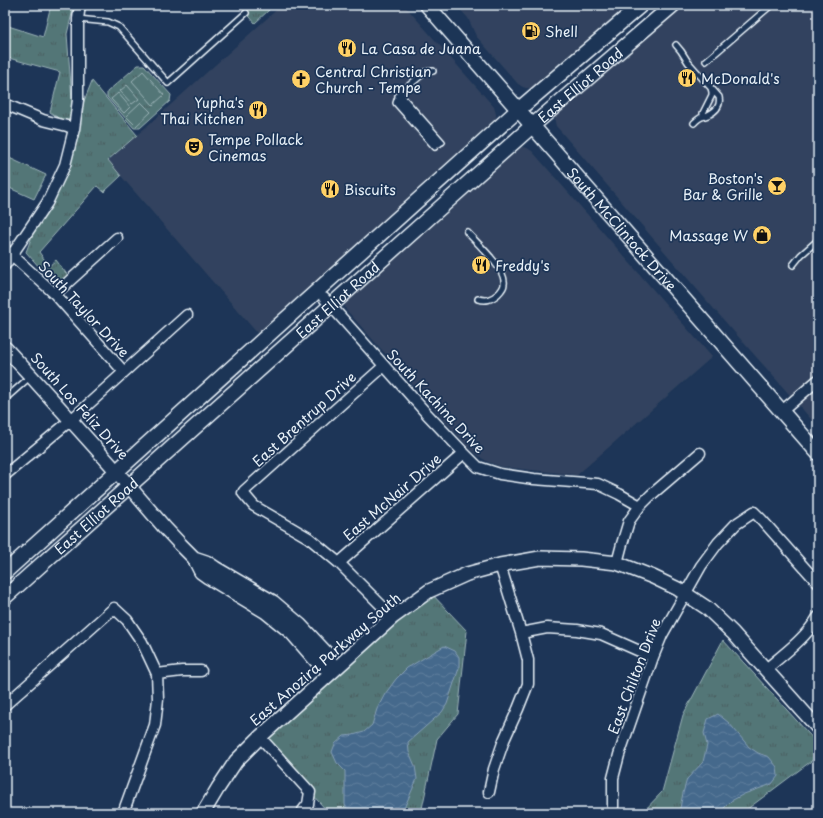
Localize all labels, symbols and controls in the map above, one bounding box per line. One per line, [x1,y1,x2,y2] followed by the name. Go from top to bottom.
[520,20,542,42] fuel station icon: Shell
[545,21,578,42] place label: Shell
[336,37,358,59] restaurant icon: La Casa de Juana
[361,38,481,59] place label: La Casa de Juana
[533,42,627,127] street label: East Elliot Road
[315,61,431,98] place label: Central Christian Church - Tempe
[676,67,698,89] restaurant icon: McDonald's
[290,68,312,90] church icon: Central Christian Church - Tempe
[701,68,780,89] place label: McDonald's
[160,92,244,129] place label: Yupha's Thai Kitchen
[247,99,269,121] restaurant icon: Yupha's Thai Kitchen
[208,129,304,166] place label: Tempe Pollack Cinemas
[183,136,205,158] theatre icon: Tempe Pollack Cinemas
[562,162,682,295] street label: South McClintock Drive
[683,168,763,205] place label: Boston's Bar & Grille
[766,175,788,197] bar icon: Boston's Bar & Grille
[319,178,341,200] restaurant icon: Biscuits
[344,179,396,200] place label: Biscuits
[751,224,773,246] shop icon: Massage W
[669,225,748,246] place label: Massage W
[470,254,492,276] restaurant icon: Freddy's
[495,255,550,276] place label: Freddy's
[34,256,134,362] street label: South Taylor Drive
[291,256,384,343] street label: East Elliot Road
[382,344,490,458] street label: South Kachina Drive
[26,348,134,464] street label: South Los Feliz Drive
[247,367,361,471] street label: East Brentrup Drive
[338,448,446,546] street label: East McNair Drive
[49,472,143,559] street label: East Elliot Road
[245,587,405,731] street label: East Anozira Parkway South
[602,615,666,737] street label: East Chilton Drive

